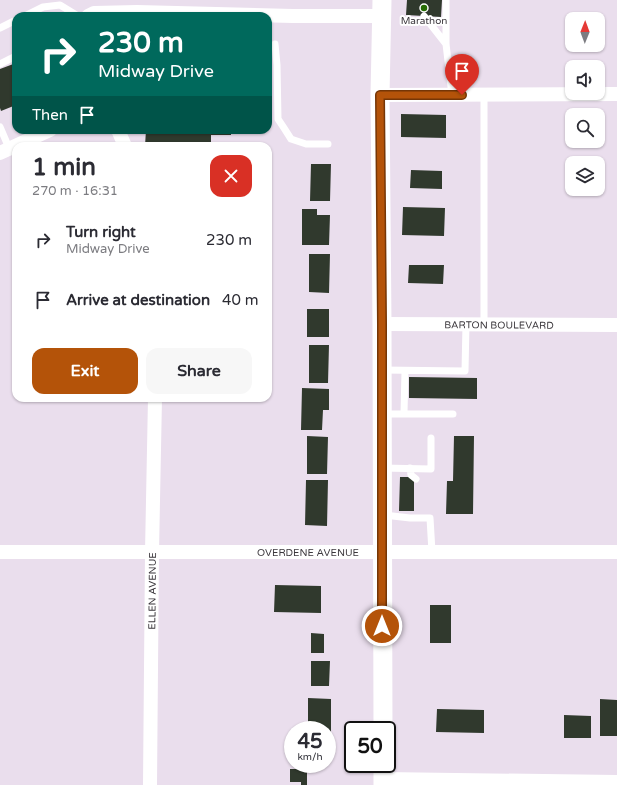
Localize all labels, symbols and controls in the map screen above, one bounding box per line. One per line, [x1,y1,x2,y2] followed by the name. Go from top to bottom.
[419,3,429,13] marker: Marathon
[565,12,605,52] north arrow
[565,12,605,196] map controls
[401,15,447,27] place label: Marathon
[98,26,184,60] text: 230 m
[32,28,84,80] icon: right
[445,54,479,95] pin
[98,60,214,82] text: Midway Drive
[451,60,473,82] icon: arrive
[565,60,605,100] button: sound
[76,104,98,126] icon: arrive
[32,106,68,124] text: Then
[565,108,605,148] button: search
[32,153,96,182] text: 1 min
[210,155,252,197] button: close
[565,156,605,196] button: layers
[32,183,118,199] text: 270 m · 16:31
[66,223,136,241] text: Turn right
[32,229,54,251] icon: right
[206,231,252,249] text: 230 m
[66,241,150,257] text: Midway Drive
[32,289,54,311] icon: arrive
[66,291,210,309] text: Arrive at destination
[222,291,259,309] text: 40 m
[444,319,554,332] street label: BARTON BOULEVARD
[32,348,138,394] button: Exit
[146,348,252,394] button: Share
[257,547,359,559] street label: OVERDENE AVENUE
[146,552,159,630] street label: ELLEN AVENUE
[361,605,403,647] position arrow
[344,721,396,773] speed limit sign: 50
[297,730,323,754] text: 45
[297,751,323,763] text: km/h

